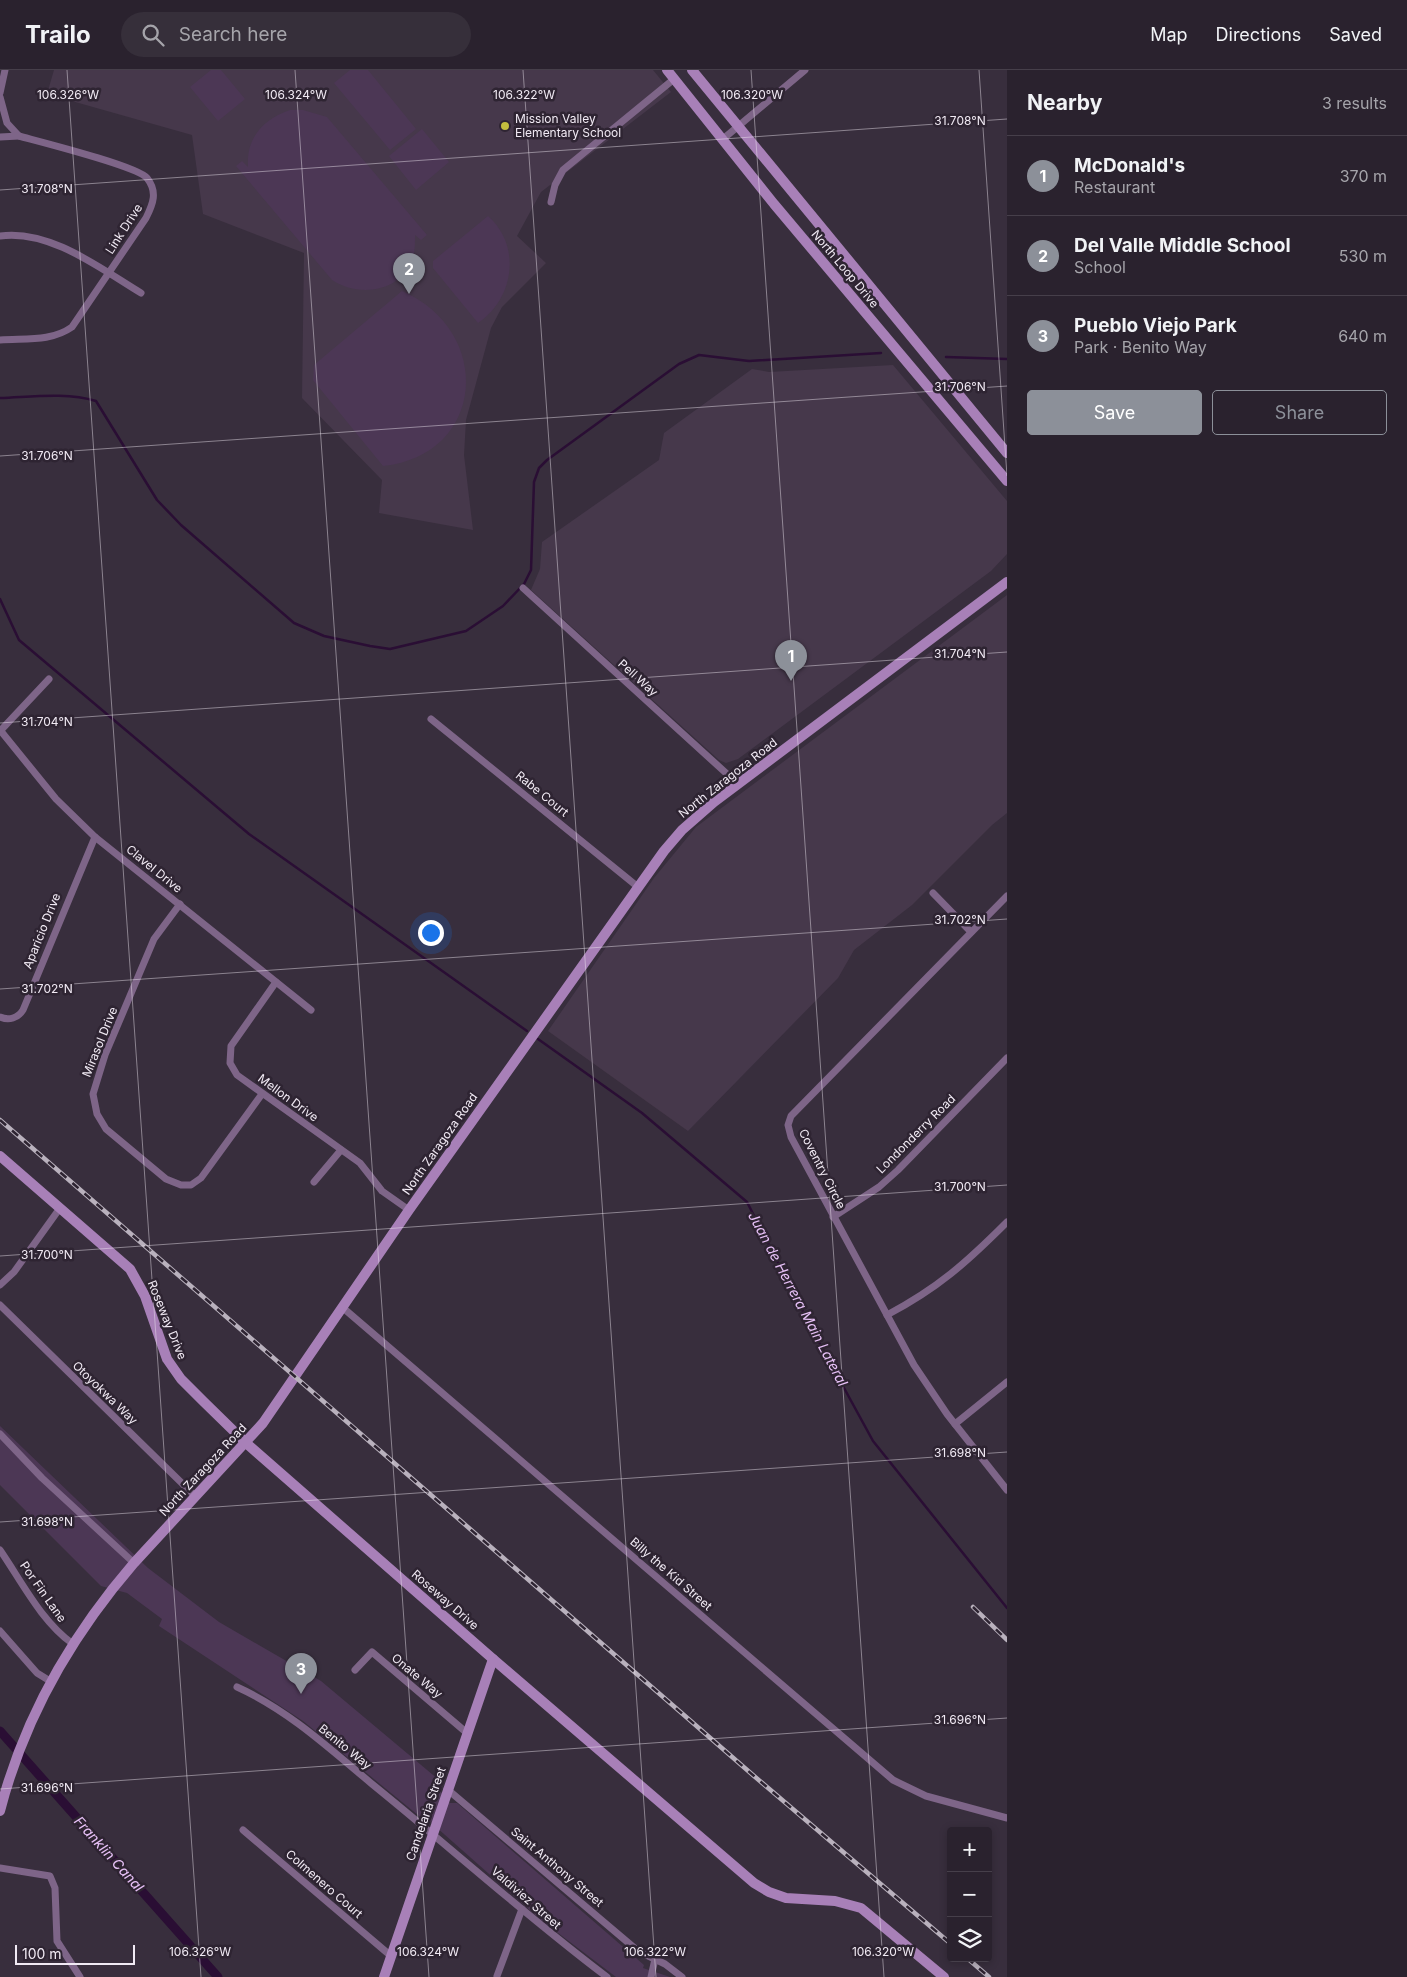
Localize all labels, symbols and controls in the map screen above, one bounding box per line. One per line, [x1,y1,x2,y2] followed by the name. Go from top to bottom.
[121,12,471,57] search box
[25,20,91,49] text: Trailo
[139,21,167,49] icon: search
[179,23,287,46] text: Search here
[1150,24,1188,45] text: Map
[1216,24,1301,45] text: Directions
[1329,24,1382,45] text: Saved
[37,87,99,102] text: 106.326°W
[265,87,327,102] text: 106.324°W
[493,87,555,102] text: 106.322°W
[721,87,783,102] text: 106.320°W
[1027,90,1102,115] text: Nearby
[1322,93,1387,113] text: 3 results
[515,111,621,140] place label: Mission Valley Elementary School
[934,113,986,128] text: 31.708°N
[499,120,511,132] marker: Mission Valley Elementary School
[1074,154,1185,177] text: McDonald's
[1040,166,1046,186] text: 1
[1340,166,1387,186] text: 370 m
[1074,177,1155,197] text: Restaurant
[21,181,73,196] text: 31.708°N
[102,201,145,257] street label: Link Drive
[808,227,882,311] street label: North Loop Drive
[1074,234,1291,257] text: Del Valle Middle School
[1038,246,1048,266] text: 2
[1339,246,1387,266] text: 530 m
[393,253,425,294] pin: 2
[1074,257,1126,277] text: School
[1074,314,1237,337] text: Pueblo Viejo Park
[1038,326,1048,346] text: 3
[1338,326,1387,346] text: 640 m
[1074,337,1207,357] text: Park · Benito Way
[934,379,986,394] text: 31.706°N
[1027,390,1202,435] button: Save
[1212,390,1387,435] button: Share
[21,448,73,463] text: 31.706°N
[775,640,807,681] pin: 1
[934,646,986,661] text: 31.704°N
[615,656,661,700] street label: Pell Way
[21,714,73,729] text: 31.704°N
[675,734,780,821] street label: North Zaragoza Road
[513,768,572,820] street label: Rabe Court
[123,841,185,896] street label: Clavel Drive
[20,891,64,971] street label: Aparicio Drive
[934,912,986,927] text: 31.702°N
[418,920,444,946] your location
[21,981,73,996] text: 31.702°N
[79,1004,120,1079] street label: Mirasol Drive
[255,1071,321,1125] street label: Mellon Drive
[399,1090,480,1198] street label: North Zaragoza Road
[873,1091,958,1176] street label: Londonderry Road
[796,1126,849,1211] street label: Coventry Circle
[934,1179,986,1194] text: 31.700°N
[745,1209,852,1389] water label: Juan de Herrera Main Lateral
[21,1247,73,1262] text: 31.700°N
[145,1278,190,1362] street label: Roseway Drive
[70,1358,141,1428] street label: Otoyokwa Way
[156,1420,249,1519] street label: North Zaragoza Road
[934,1445,986,1460] text: 31.698°N
[21,1514,73,1529] text: 31.698°N
[627,1534,716,1613] street label: Billy the Kid Street
[17,1558,70,1625] street label: Por Fin Lane
[409,1566,482,1633] street label: Roseway Drive
[389,1650,446,1701] street label: Onate Way
[285,1653,317,1694] pin: 3
[934,1712,986,1727] text: 31.696°N
[316,1721,375,1773] street label: Benito Way
[402,1765,449,1863] street label: Candelaria Street
[21,1780,73,1795] text: 31.696°N
[71,1812,148,1895] water label: Franklin Canal
[508,1824,607,1910] street label: Saint Anthony Street
[947,1827,992,1962] map controls
[947,1827,992,1872] button: +
[283,1846,366,1921] street label: Colmenero Court
[488,1863,564,1932] street label: Valdiviez Street
[947,1872,992,1917] button: −
[947,1917,992,1962] button: layers
[15,1942,135,1965] scale bar
[169,1944,231,1959] text: 106.326°W
[397,1944,459,1959] text: 106.324°W
[624,1944,686,1959] text: 106.322°W
[852,1944,914,1959] text: 106.320°W
[22,1945,62,1962] text: 100 m

